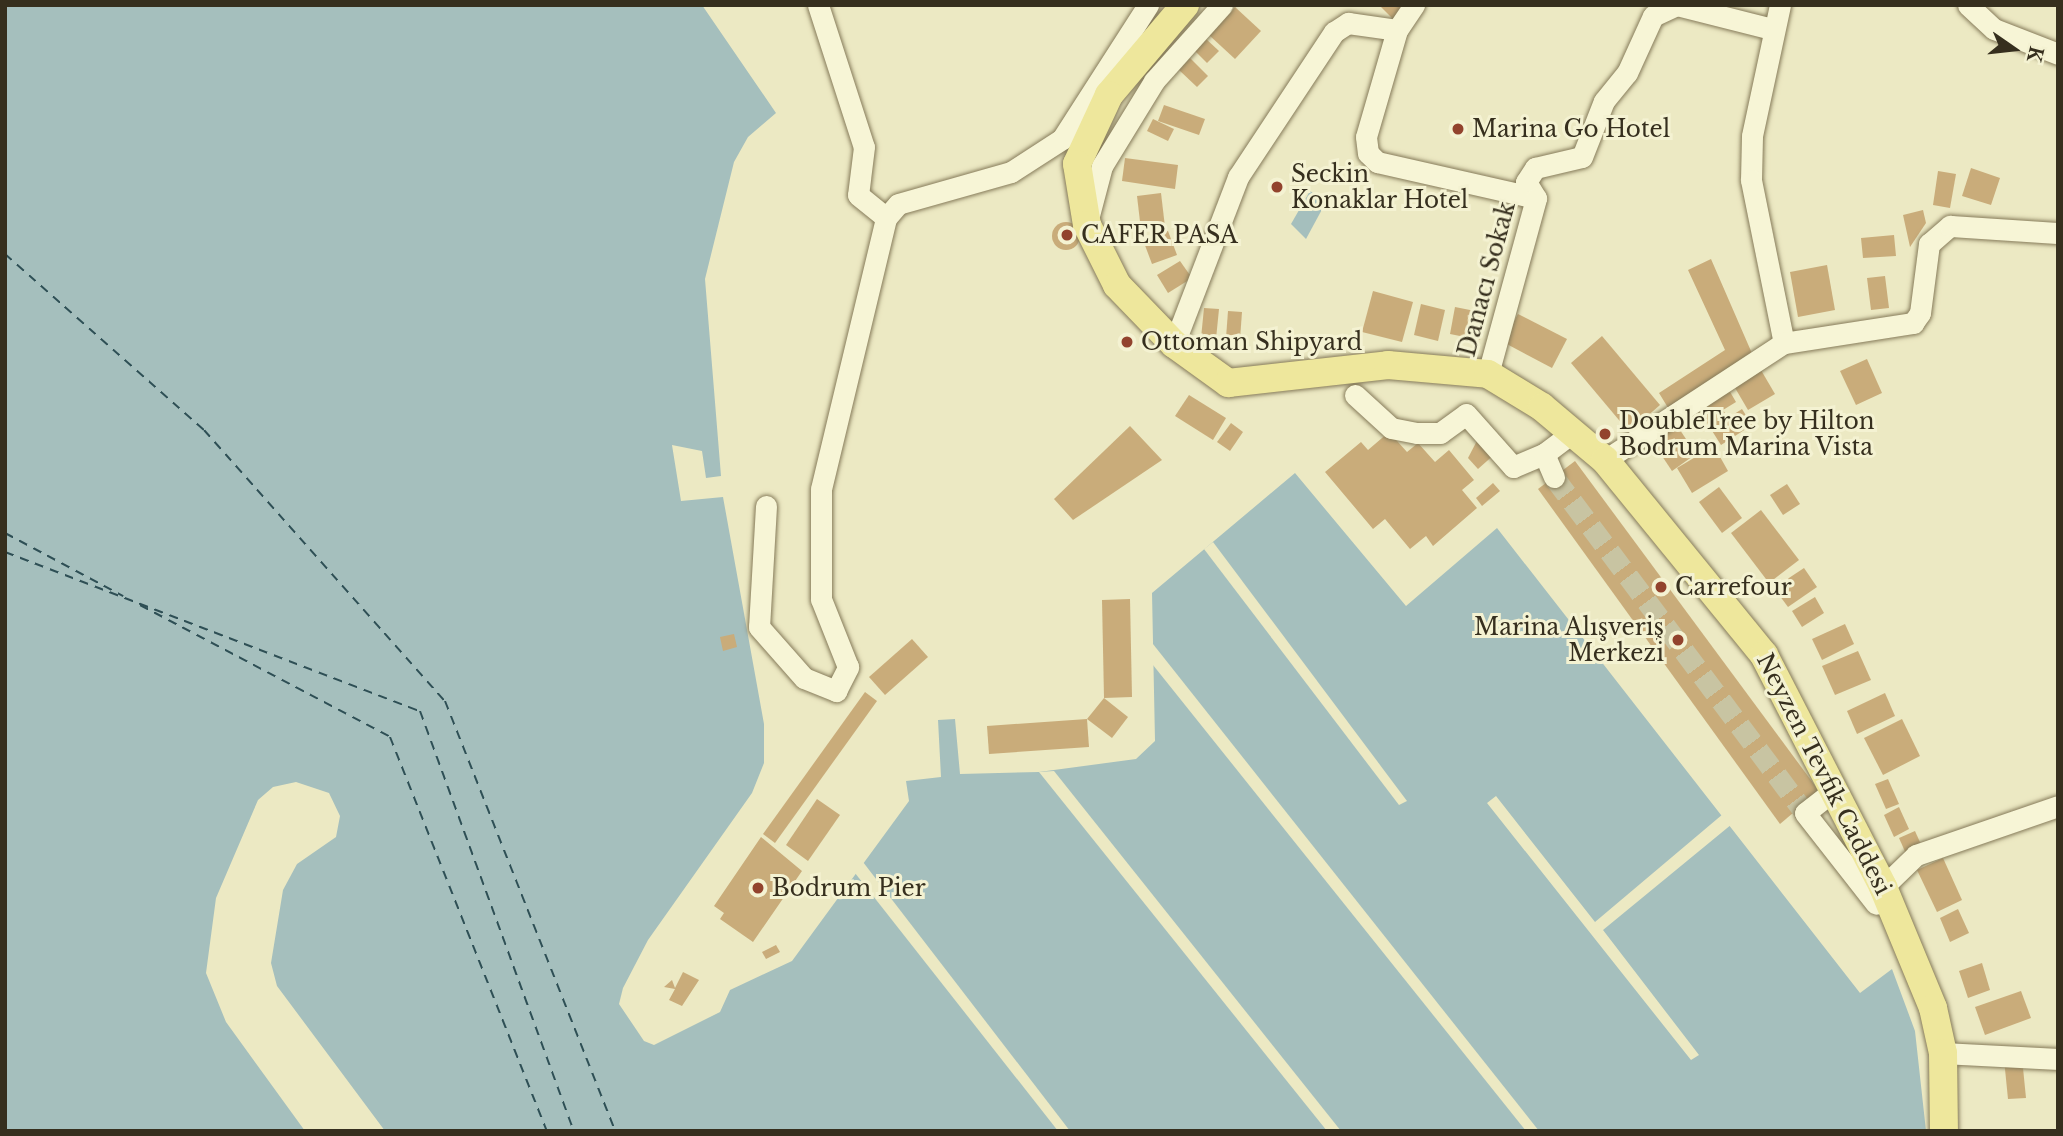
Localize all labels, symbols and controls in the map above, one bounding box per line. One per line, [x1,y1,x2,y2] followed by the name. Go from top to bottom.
[1979,14,2049,84] north arrow
[2022,44,2048,65] text: K
[1472,115,1671,143] place label: Marina Go Hotel
[1450,121,1466,137] marker: Marina Go Hotel
[1291,160,1469,214] place label: Seckin Konaklar Hotel
[1269,179,1285,195] marker: Seckin Konaklar Hotel
[1453,199,1521,359] street label: Danacı Sokak
[1081,221,1239,249] place label: CAFER PASA
[1059,227,1075,243] marker: CAFER PASA
[1141,328,1362,356] place label: Ottoman Shipyard
[1119,334,1135,350] marker: Ottoman Shipyard
[1619,407,1875,461] place label: DoubleTree by Hilton Bodrum Marina Vista
[1597,426,1613,442] marker: DoubleTree by Hilton Bodrum Marina Vista
[1675,573,1792,601] place label: Carrefour
[1653,579,1669,595] marker: Carrefour
[1473,613,1664,667] place label: Marina Alışveriş Merkezi
[1670,632,1686,648] marker: Marina Alışveriş Merkezi
[1751,648,1897,900] street label: Neyzen Tevfik Caddesi
[772,874,926,902] place label: Bodrum Pier
[750,880,766,896] marker: Bodrum Pier

